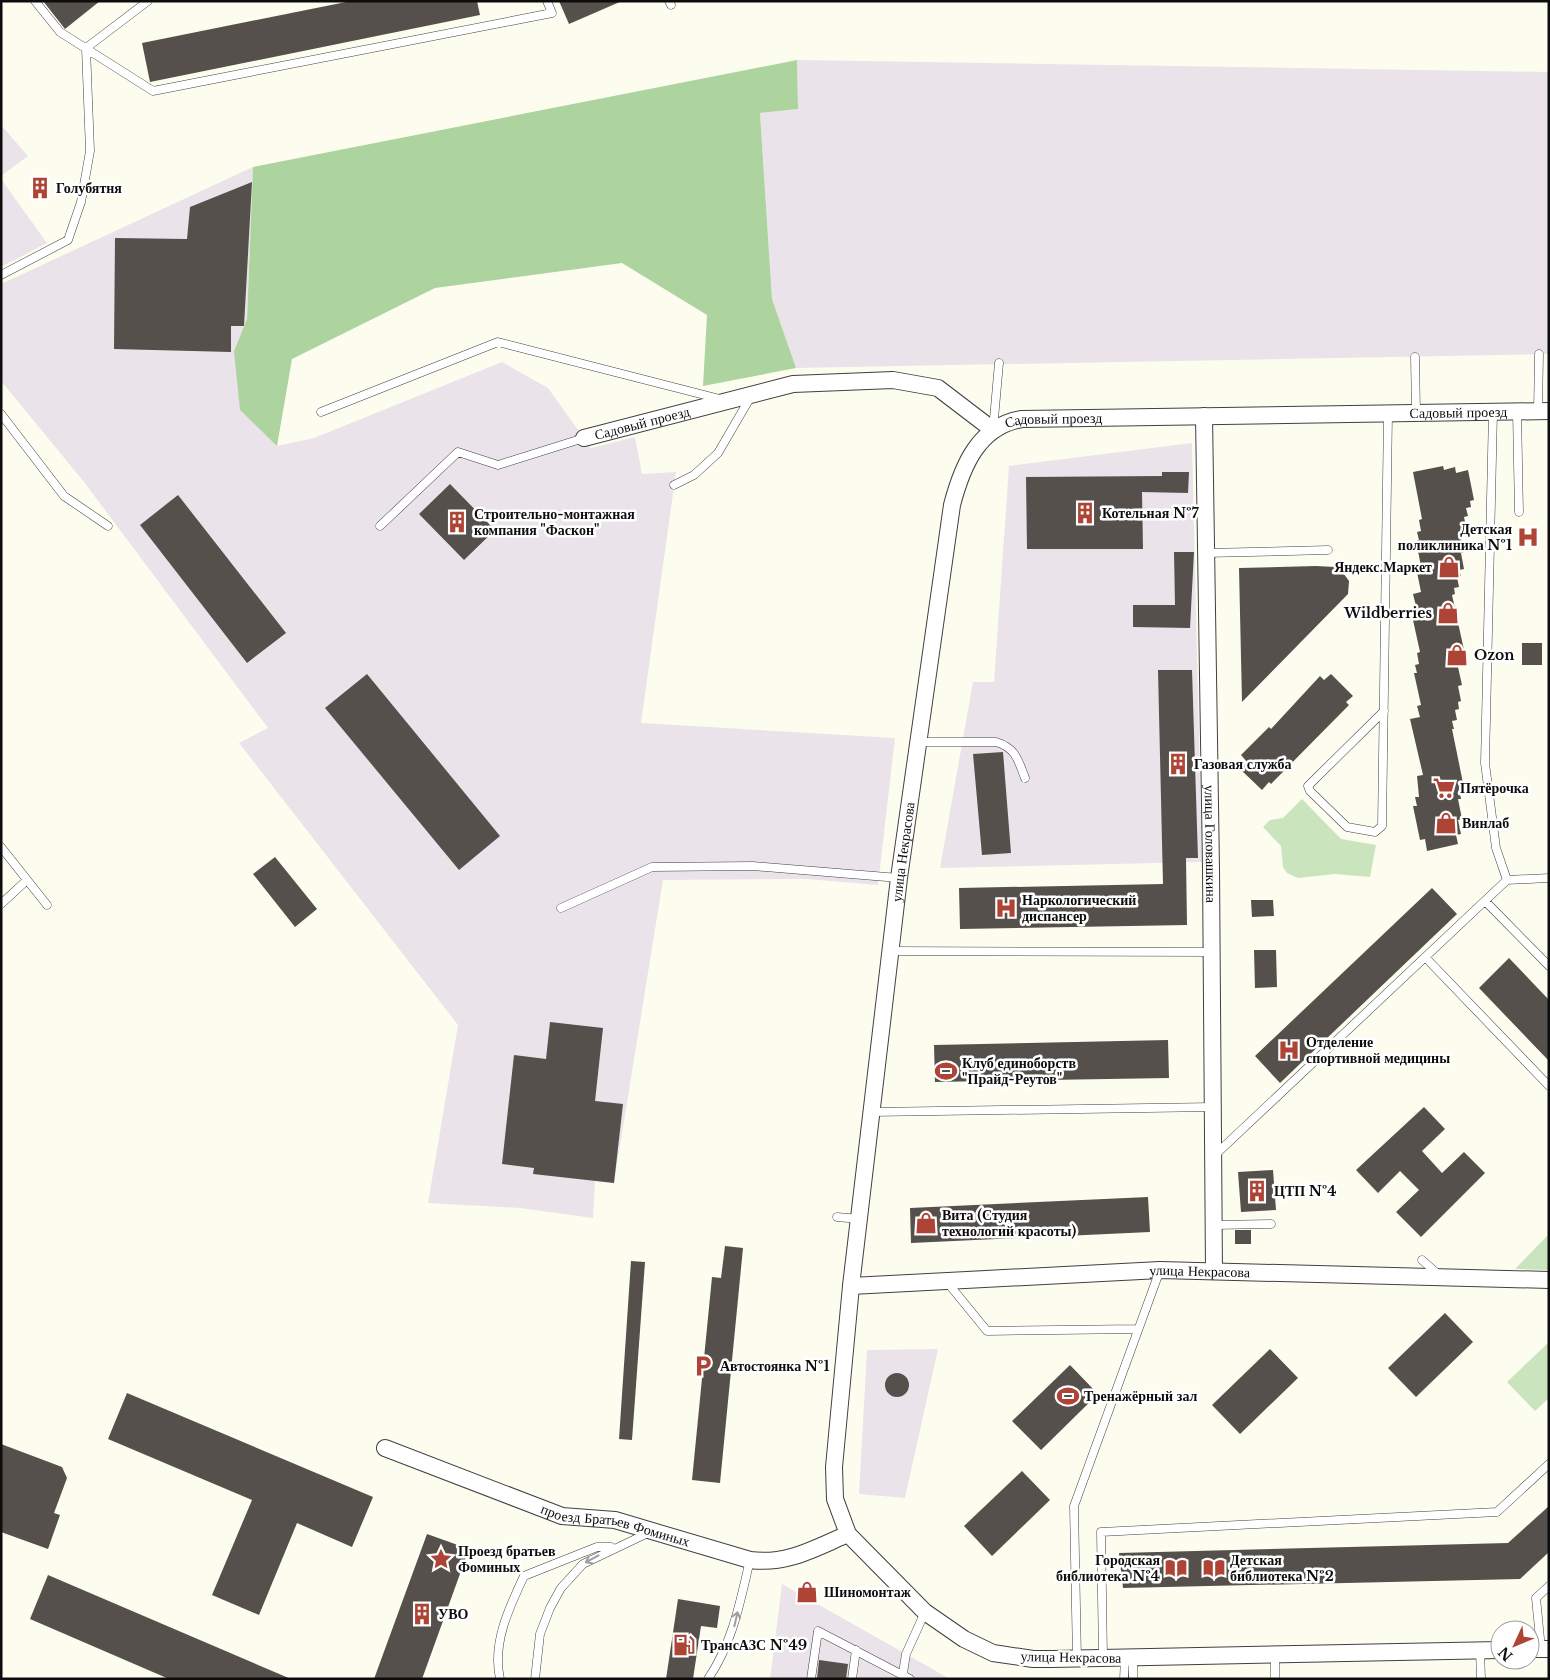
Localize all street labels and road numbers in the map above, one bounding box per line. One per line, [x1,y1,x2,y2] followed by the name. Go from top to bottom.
[593,402,692,444] street label: Садовый проезд
[1409,403,1507,422] street label: Садовый проезд
[1002,409,1102,432] street label: Садовый проезд
[1201,785,1220,904] street label: улица Головашкина
[887,800,919,903] street label: улица Некрасова
[1149,1261,1251,1281] street label: улица Некрасова
[538,1500,692,1551] street label: проезд Братьев Фоминых
[1020,1647,1122,1667] street label: улица Некрасова

